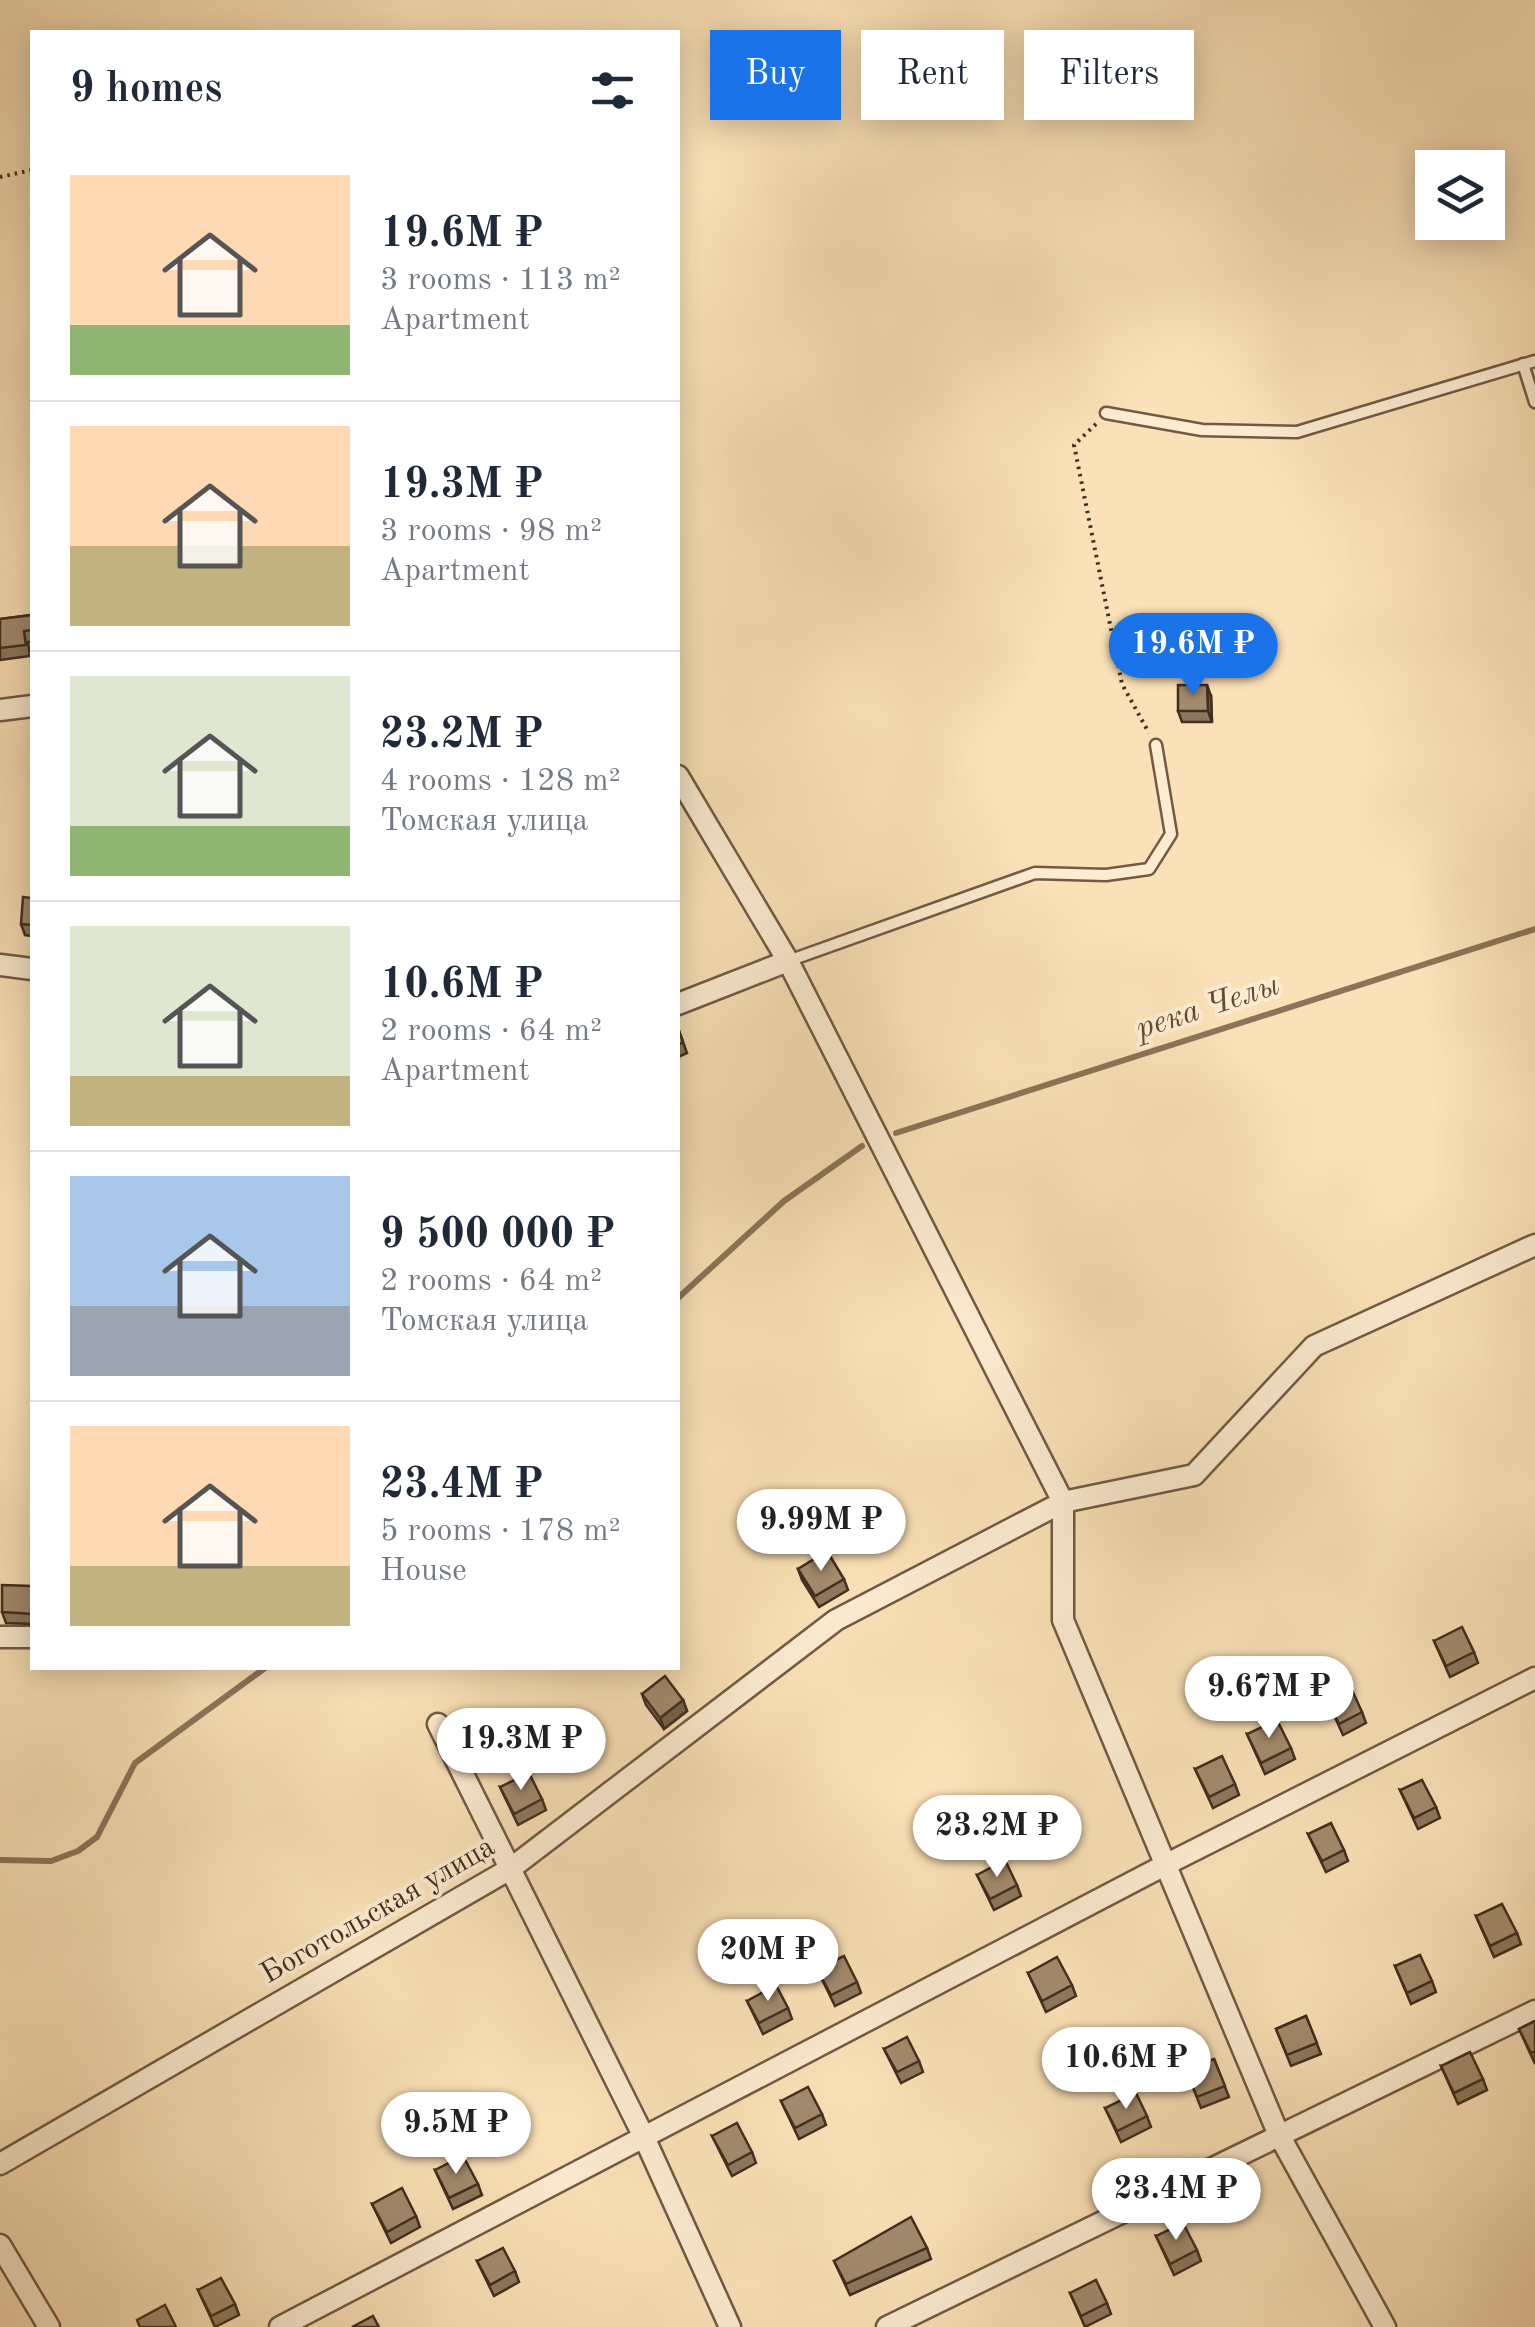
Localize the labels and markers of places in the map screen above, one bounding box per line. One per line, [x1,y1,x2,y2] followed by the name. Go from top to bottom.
[1101,613,1285,698] pin: 19.6M ₽
[729,1489,913,1574] pin: 9.99M ₽
[1177,1656,1361,1741] pin: 9.67M ₽
[429,1708,613,1793] pin: 19.3M ₽
[905,1795,1089,1880] pin: 23.2M ₽
[698,1919,838,2004] pin: 20M ₽
[1034,2027,1218,2112] pin: 10.6M ₽
[375,2092,537,2177] pin: 9.5M ₽
[1084,2158,1268,2243] pin: 23.4M ₽

